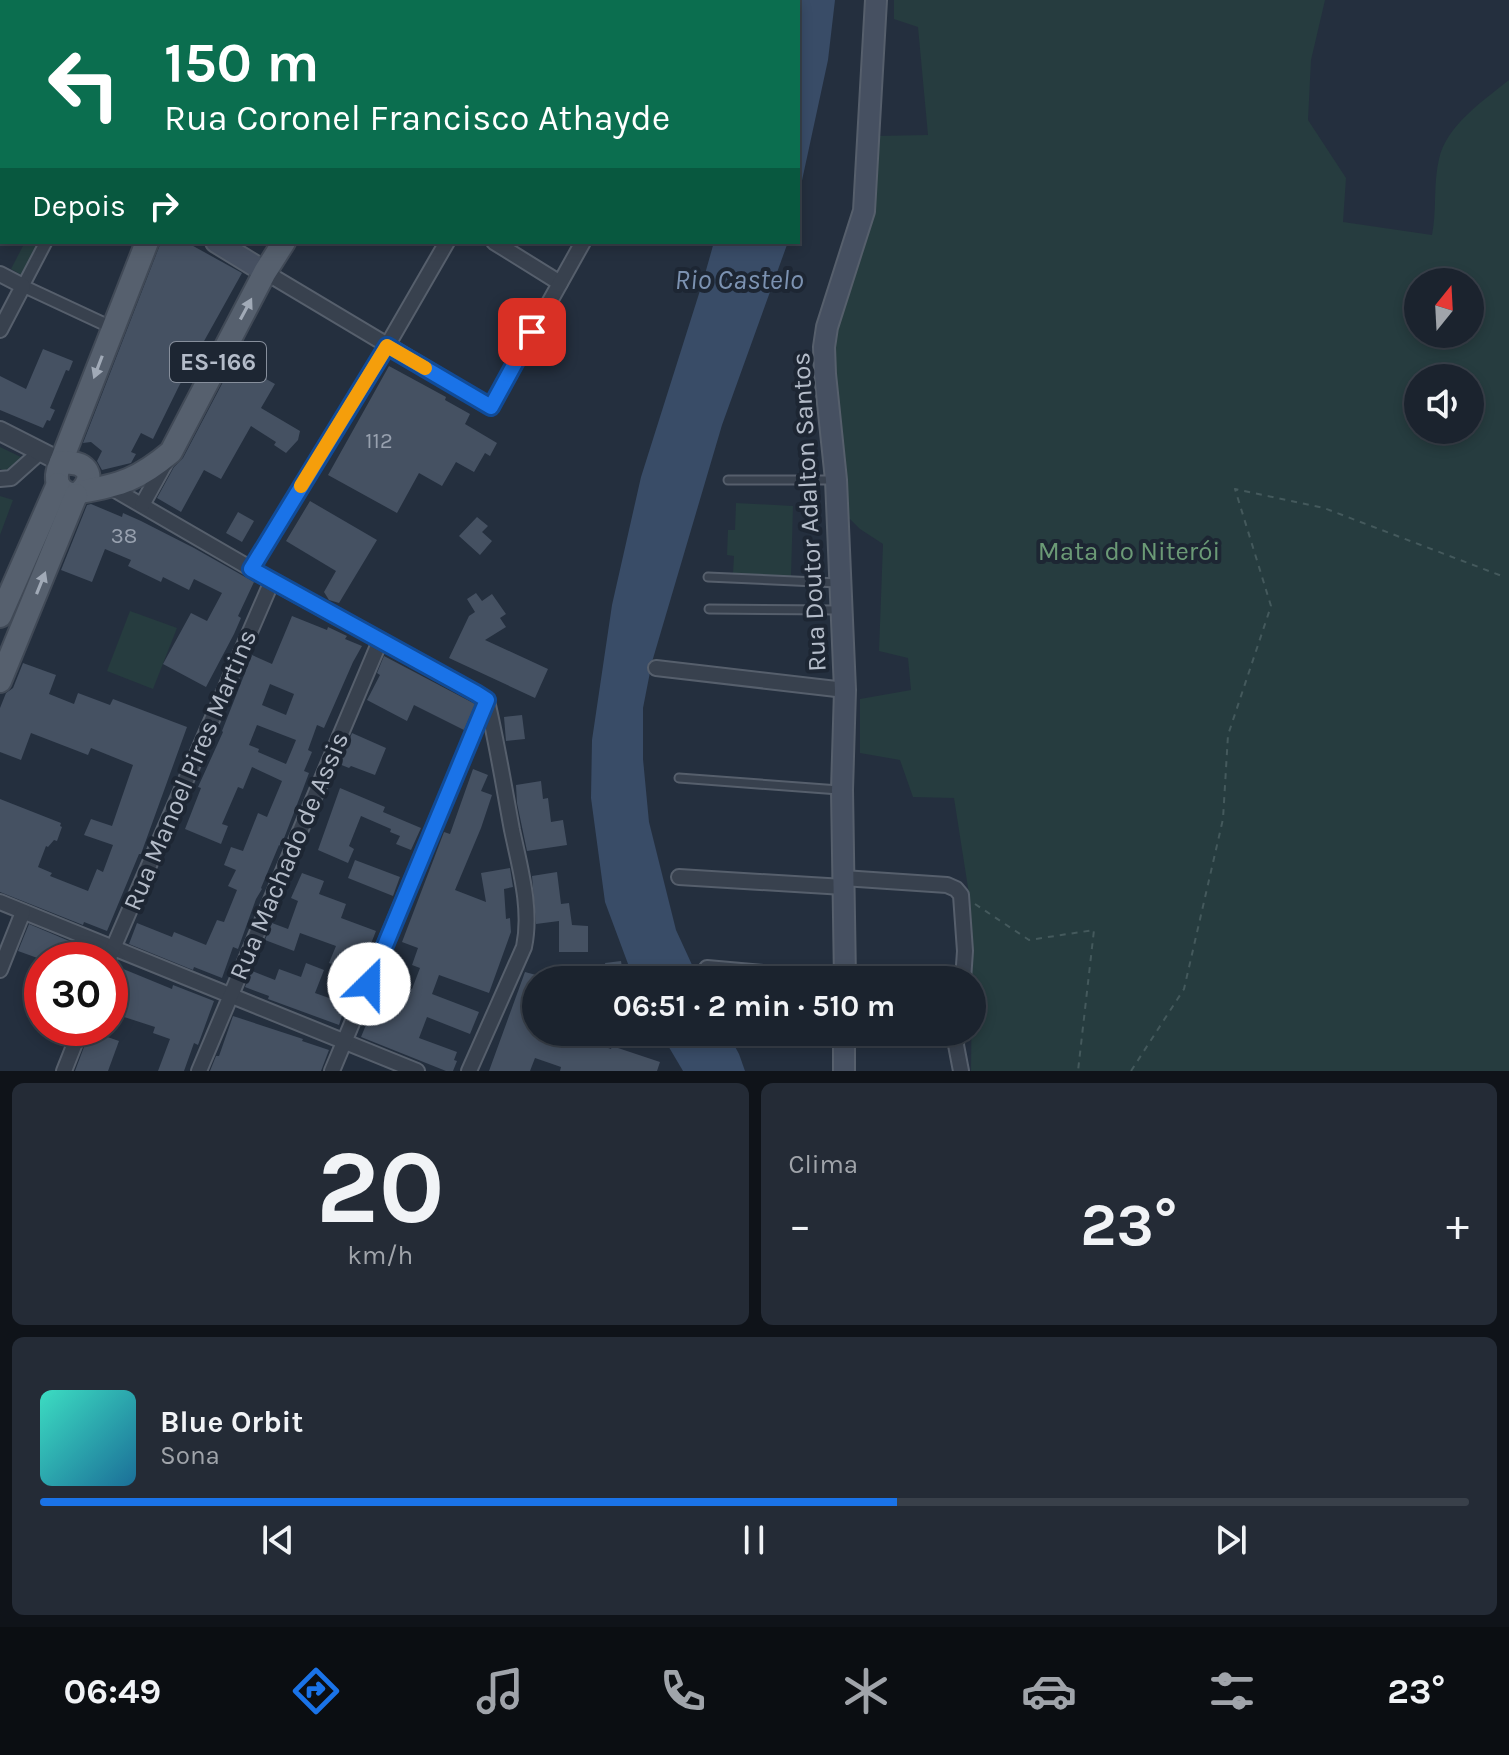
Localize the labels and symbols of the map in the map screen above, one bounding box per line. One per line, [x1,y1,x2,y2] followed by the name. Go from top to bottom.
[675,263,804,296] water label: Rio Castelo
[1404,268,1484,348] north arrow
[239,297,252,320] one-way arrow
[498,298,566,366] pin
[170,342,266,382] road number: ES-166
[785,351,833,673] street label: Rua Doutor Adalton Santos
[91,355,104,379] one-way arrow
[365,428,393,454] house number: 112
[111,523,137,549] house number: 38
[1038,536,1220,567] park label: Mata do Niterói
[34,571,47,595] one-way arrow
[117,625,263,915] street label: Rua Manoel Pires Martins
[223,727,355,985] street label: Rua Machado de Assis
[24,942,128,1046] speed limit sign: 30
[327,942,411,1026] position arrow

